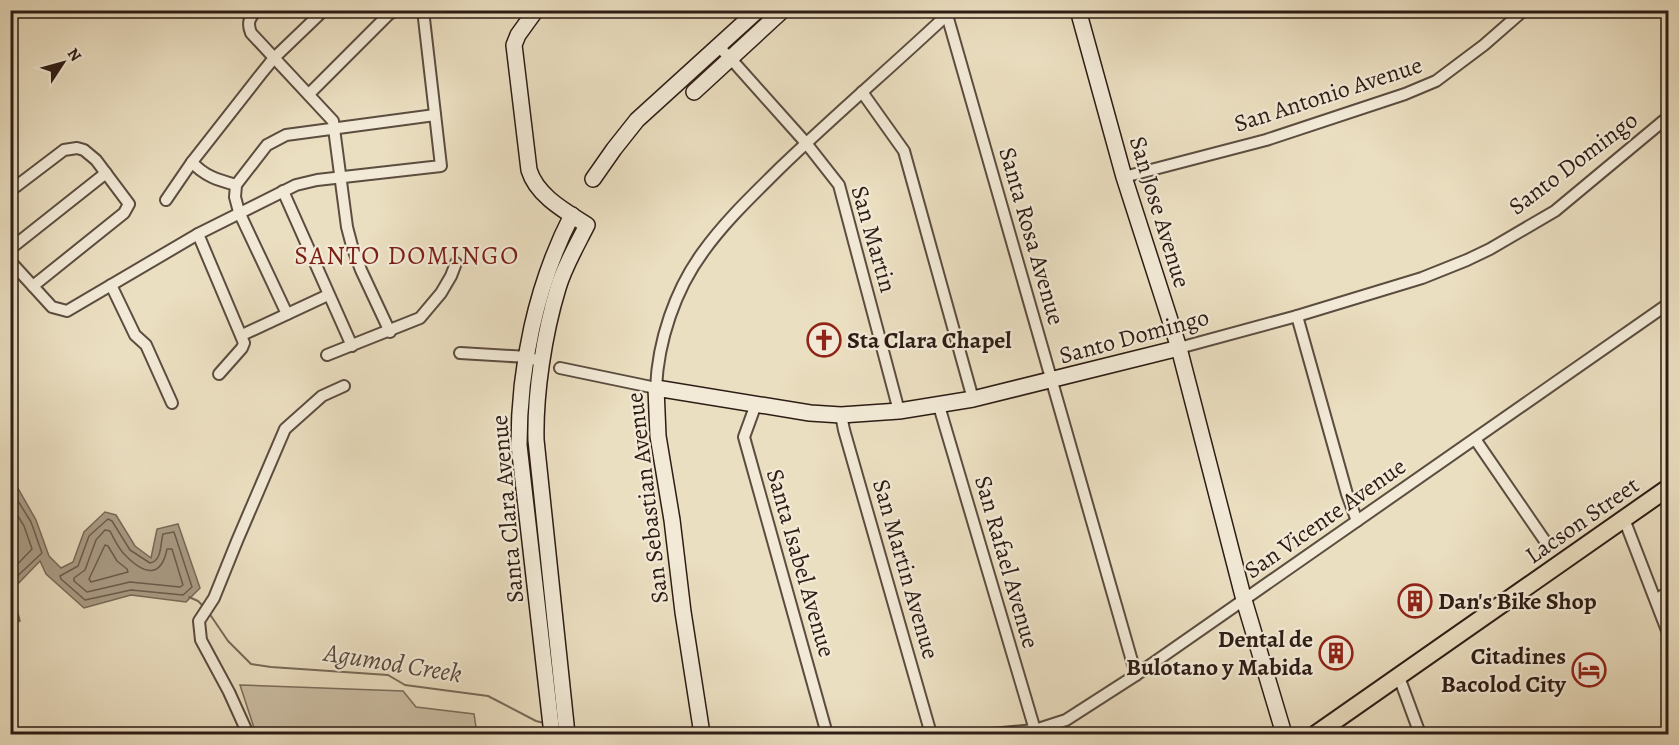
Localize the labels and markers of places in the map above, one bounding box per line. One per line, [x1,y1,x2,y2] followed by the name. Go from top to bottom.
[806,322,842,358] church icon: Sta Clara Chapel
[847,324,1012,356] place label: Sta Clara Chapel
[1397,583,1433,619] building icon: Dan's Bike Shop
[1438,585,1597,617] place label: Dan's Bike Shop
[1126,623,1313,683] place label: Dental de Bulotano y Mabida
[1318,635,1354,671] building icon: Dental de Bulotano y Mabida
[1441,640,1567,700] place label: Citadines Bacolod City
[1571,652,1607,688] hotel icon: Citadines Bacolod City

